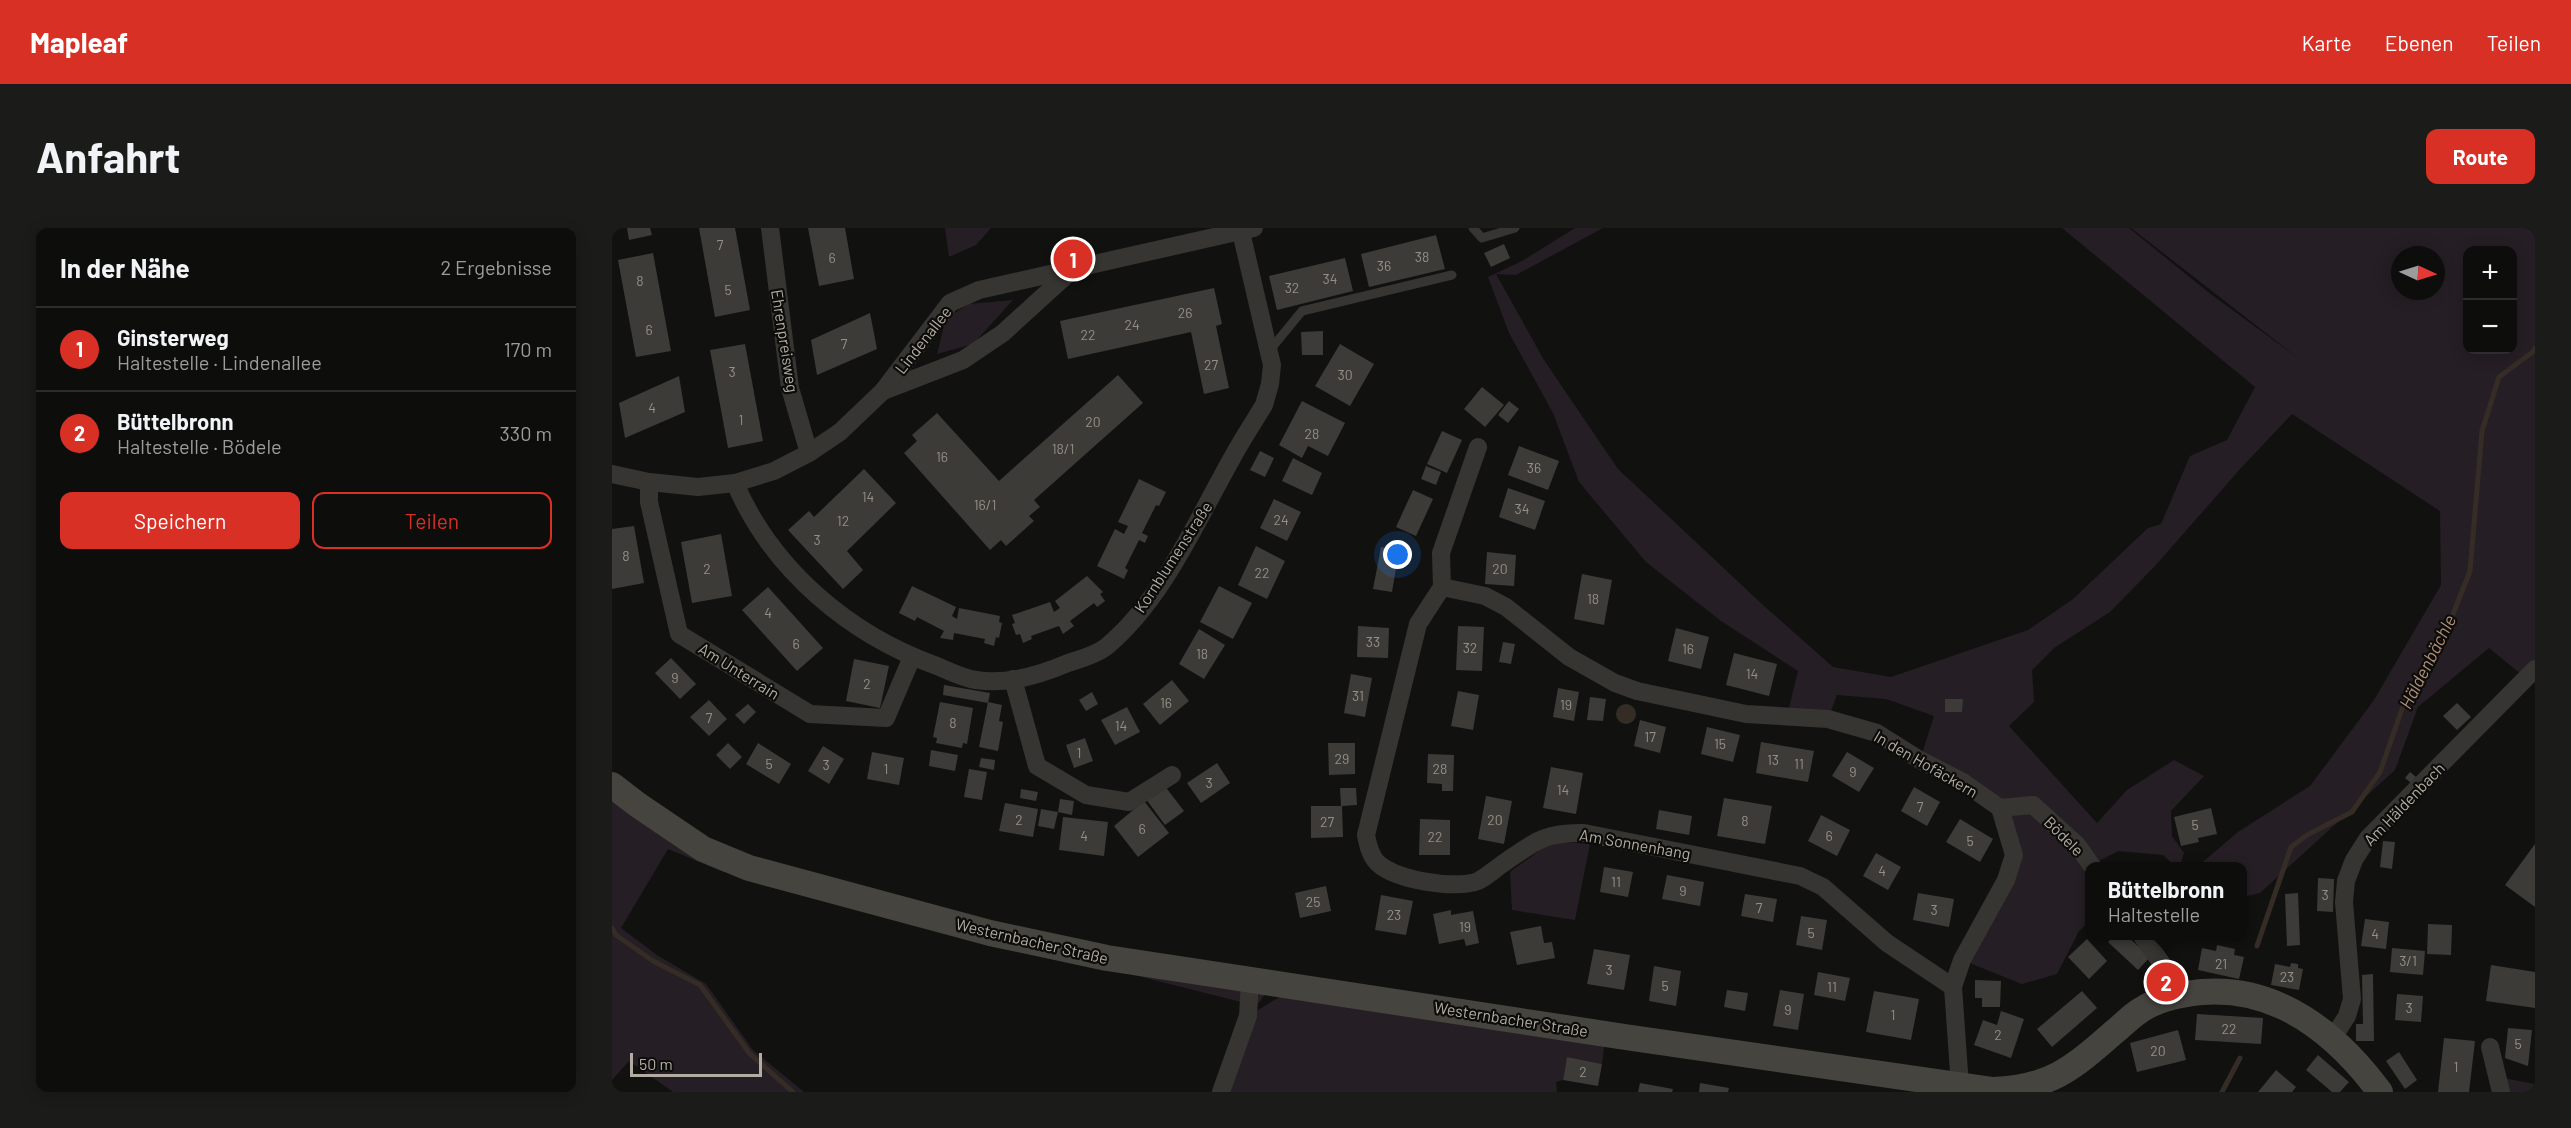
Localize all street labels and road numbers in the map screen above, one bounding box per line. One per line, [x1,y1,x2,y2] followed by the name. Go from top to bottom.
[768,288,803,394] street label: Ehrenpreisweg
[890,302,955,377] street label: Lindenallee
[1130,498,1216,616] street label: Kornblumenstraße
[695,638,783,703] street label: Am Unterrain
[1871,726,1981,801] street label: In den Hofäckern
[2359,758,2448,849] street label: Am Häldenbach
[2041,812,2088,859] street label: Bödele
[1578,824,1692,863] street label: Am Sonnenhang
[954,914,1110,967] street label: Westernbacher Straße
[1433,997,1589,1040] street label: Westernbacher Straße

